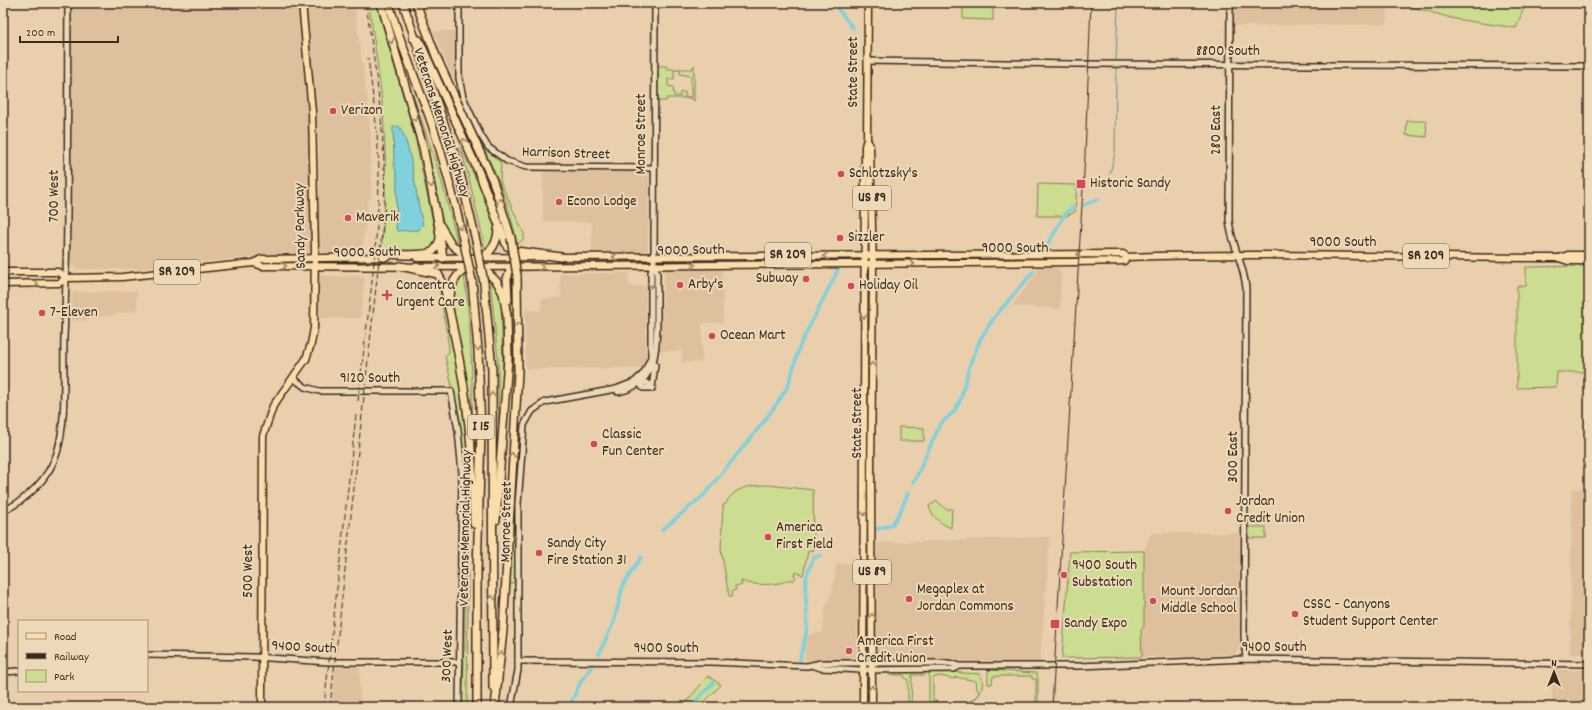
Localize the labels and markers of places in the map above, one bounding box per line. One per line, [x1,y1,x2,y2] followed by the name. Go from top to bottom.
[341,100,383,122] place label: Verizon
[328,106,338,116] marker: Verizon
[849,163,918,185] place label: Schlotzsky's
[836,169,846,179] marker: Schlotzsky's
[1090,173,1171,195] place label: Historic Sandy
[1075,178,1087,190] marker: Historic Sandy
[567,191,637,213] place label: Econo Lodge
[554,197,564,207] marker: Econo Lodge
[356,207,399,229] place label: Maverik
[343,213,353,223] marker: Maverik
[848,227,885,249] place label: Sizzler
[835,233,845,243] marker: Sizzler
[756,268,799,290] place label: Subway
[688,274,724,296] place label: Arby's
[801,274,811,284] marker: Subway
[396,275,465,314] place label: Concentra Urgent Care
[859,275,919,297] place label: Holiday Oil
[675,280,685,290] marker: Arby's
[846,281,856,291] marker: Holiday Oil
[381,289,393,301] marker: Concentra Urgent Care
[50,302,98,324] place label: 7-Eleven
[37,308,47,318] marker: 7-Eleven
[720,325,786,347] place label: Ocean Mart
[707,331,717,341] marker: Ocean Mart
[602,424,665,463] place label: Classic Fun Center
[589,439,599,449] marker: Classic Fun Center
[1236,491,1305,530] place label: Jordan Credit Union
[1223,506,1233,516] marker: Jordan Credit Union
[776,517,833,556] place label: America First Field
[763,532,773,542] marker: America First Field
[547,533,627,572] place label: Sandy City Fire Station 31
[534,548,544,558] marker: Sandy City Fire Station 31
[1072,555,1137,594] place label: 9400 South Substation
[1059,570,1069,580] marker: 9400 South Substation
[917,579,1014,618] place label: Megaplex at Jordan Commons
[1161,581,1238,620] place label: Mount Jordan Middle School
[904,594,914,604] marker: Megaplex at Jordan Commons
[1303,594,1438,633] place label: CSSC - Canyons Student Support Center
[1148,596,1158,606] marker: Mount Jordan Middle School
[1290,609,1300,619] marker: CSSC - Canyons Student Support Center
[1064,613,1127,635] place label: Sandy Expo
[1049,618,1061,630] marker: Sandy Expo
[857,631,934,670] place label: America First Credit Union
[844,646,854,656] marker: America First Credit Union

